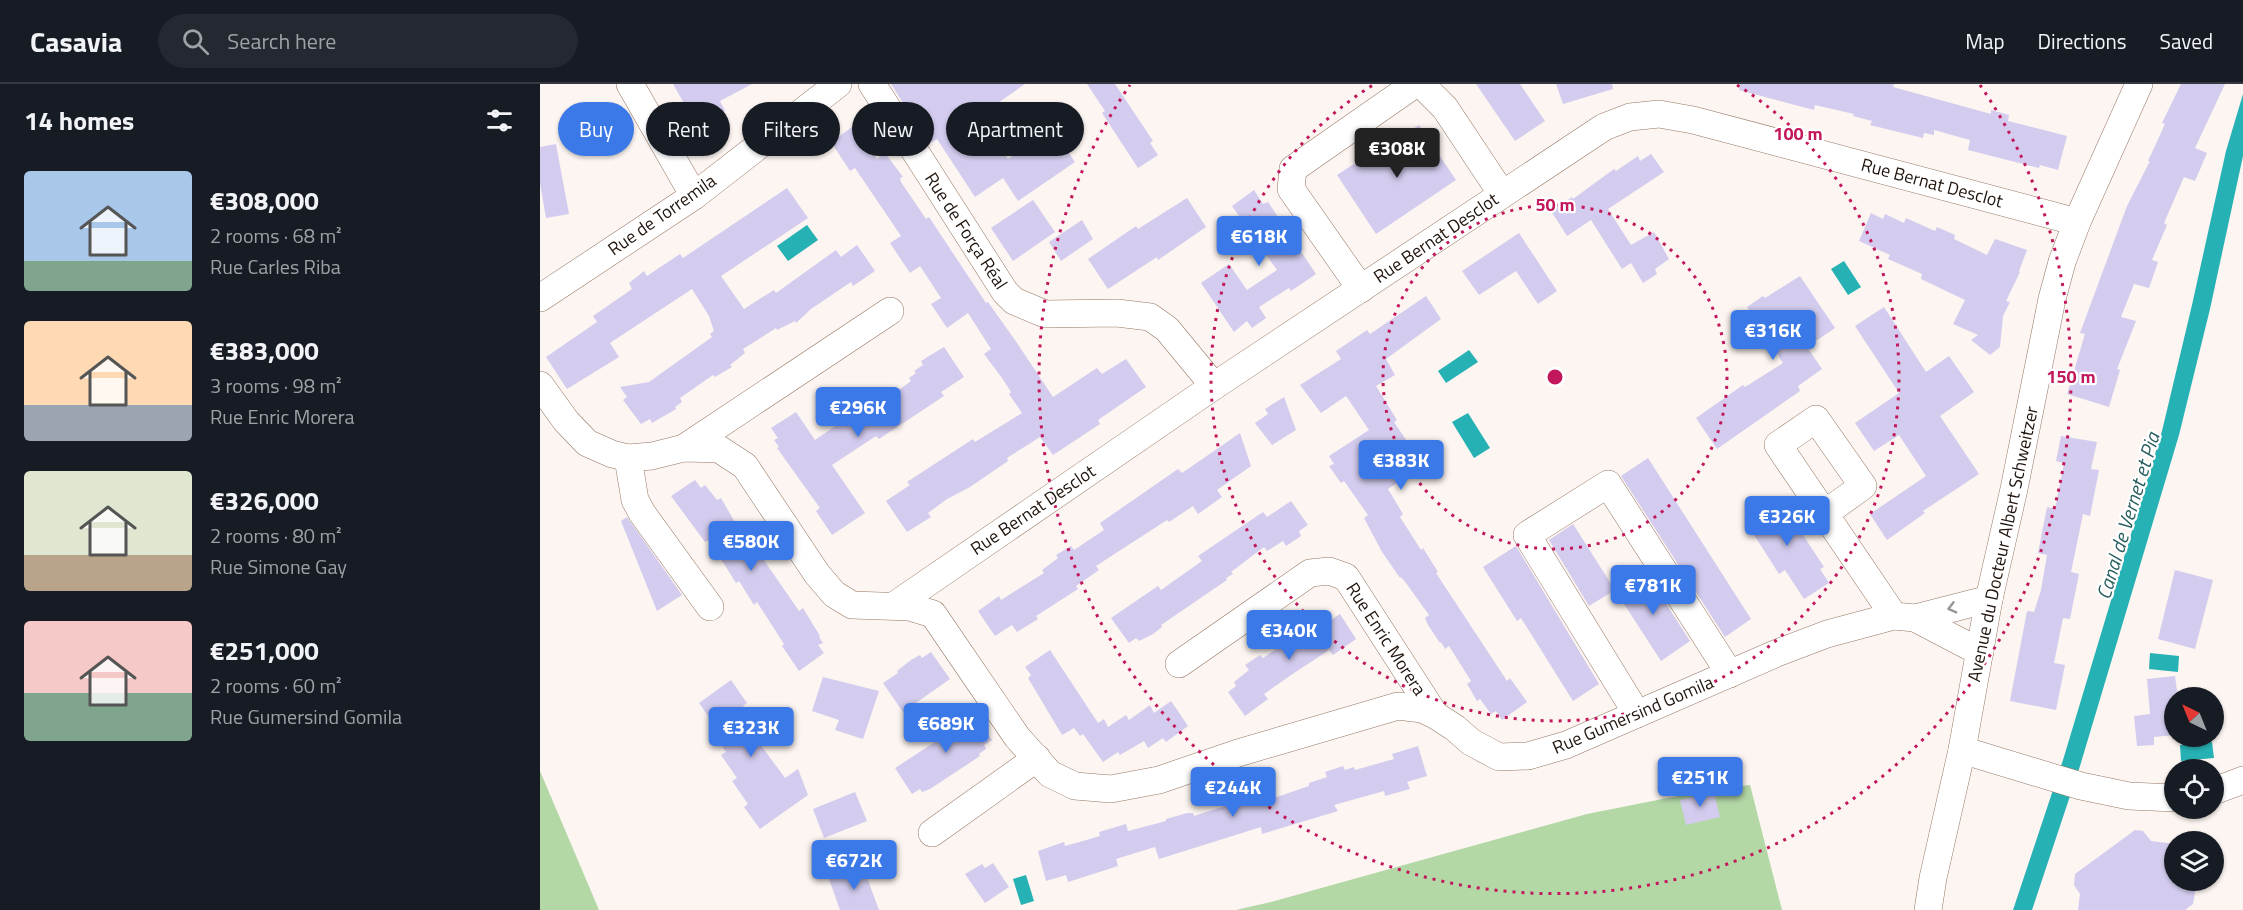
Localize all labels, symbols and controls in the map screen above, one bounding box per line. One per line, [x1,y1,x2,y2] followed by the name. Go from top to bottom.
[158,14,578,68] search box
[30,20,122,63] text: Casavia
[227,24,336,58] text: Search here
[179,25,212,58] icon: search
[1965,25,2005,57] text: Map
[2038,25,2127,57] text: Directions
[2160,25,2213,57] text: Saved
[24,101,134,140] text: 14 homes
[558,102,634,156] chip: Buy
[646,102,730,156] chip: Rent
[742,102,840,156] chip: Filters
[852,102,934,156] chip: New
[946,102,1084,156] chip: Apartment
[483,104,516,137] icon: filters
[1773,120,1823,147] text: 100 m
[1355,128,1439,179] pin: €308K
[1369,132,1425,163] text: €308K
[1858,151,2007,215] street label: Rue Bernat Desclot
[602,167,722,262] street label: Rue de Torremila
[918,167,1014,295] street label: Rue de Força Réal
[210,181,319,220] text: €308,000
[1368,185,1504,290] street label: Rue Bernat Desclot
[1535,191,1575,218] text: 50 m
[72,195,144,267] icon: home
[1217,216,1301,267] pin: €618K
[210,220,342,251] text: 2 rooms · 68 m²
[1231,220,1287,251] text: €618K
[210,251,341,282] text: Rue Carles Riba
[1731,310,1815,361] pin: €316K
[1745,314,1801,345] text: €316K
[210,331,319,370] text: €383,000
[72,345,144,417] icon: home
[2046,363,2096,390] text: 150 m
[1545,367,1565,387] centre of rings
[210,370,342,401] text: 3 rooms · 98 m²
[816,387,900,438] pin: €296K
[830,391,886,422] text: €296K
[210,401,355,432] text: Rue Enric Morera
[1960,404,2045,684] street label: Avenue du Docteur Albert Schweitzer
[2087,428,2168,603] water label: Canal de Vernet et Pia
[1359,440,1443,491] pin: €383K
[1373,444,1429,475] text: €383K
[965,457,1101,562] street label: Rue Bernat Desclot
[210,481,319,520] text: €326,000
[72,495,144,567] icon: home
[1745,496,1829,547] pin: €326K
[1759,500,1815,531] text: €326K
[210,520,342,551] text: 2 rooms · 80 m²
[709,521,793,572] pin: €580K
[723,525,779,556] text: €580K
[210,551,347,582] text: Rue Simone Gay
[1611,565,1695,616] pin: €781K
[1625,569,1681,600] text: €781K
[1340,577,1433,701] street label: Rue Enric Morera
[1947,601,1957,614] one-way arrow
[1247,610,1331,661] pin: €340K
[1261,614,1317,645] text: €340K
[210,631,319,670] text: €251,000
[72,645,144,717] icon: home
[1548,668,1718,761] street label: Rue Gumersind Gomila
[210,670,342,701] text: 2 rooms · 60 m²
[2164,687,2224,747] north arrow
[2164,687,2224,891] map controls
[210,701,402,732] text: Rue Gumersind Gomila
[904,703,988,754] pin: €689K
[709,707,793,758] pin: €323K
[918,707,974,738] text: €689K
[723,711,779,742] text: €323K
[1658,757,1742,808] pin: €251K
[2164,759,2224,819] button: locate
[1672,761,1728,792] text: €251K
[1191,767,1275,818] pin: €244K
[1205,771,1261,802] text: €244K
[2164,831,2224,891] button: layers
[812,840,896,891] pin: €672K
[826,844,882,875] text: €672K

